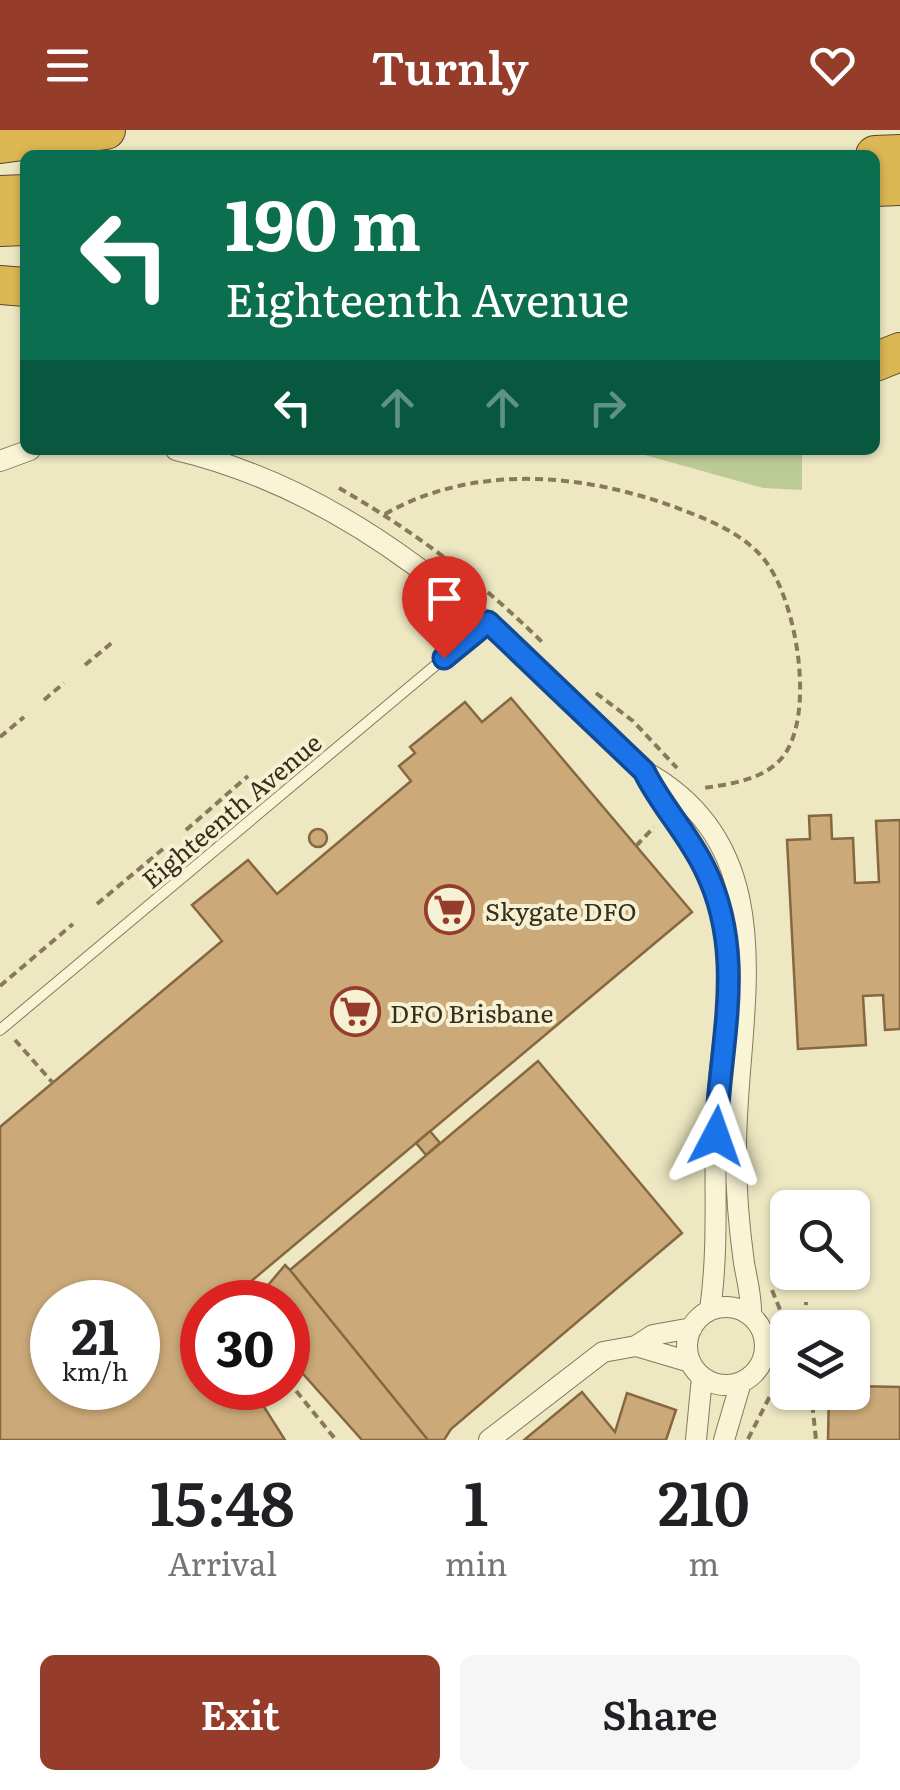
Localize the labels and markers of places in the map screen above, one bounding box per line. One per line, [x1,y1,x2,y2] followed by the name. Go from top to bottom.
[402,556,487,659] pin
[424,884,476,936] supermarket icon: Skygate DFO
[485,892,637,929] place label: Skygate DFO
[329,986,381,1038] supermarket icon: DFO Brisbane
[390,994,554,1031] place label: DFO Brisbane

